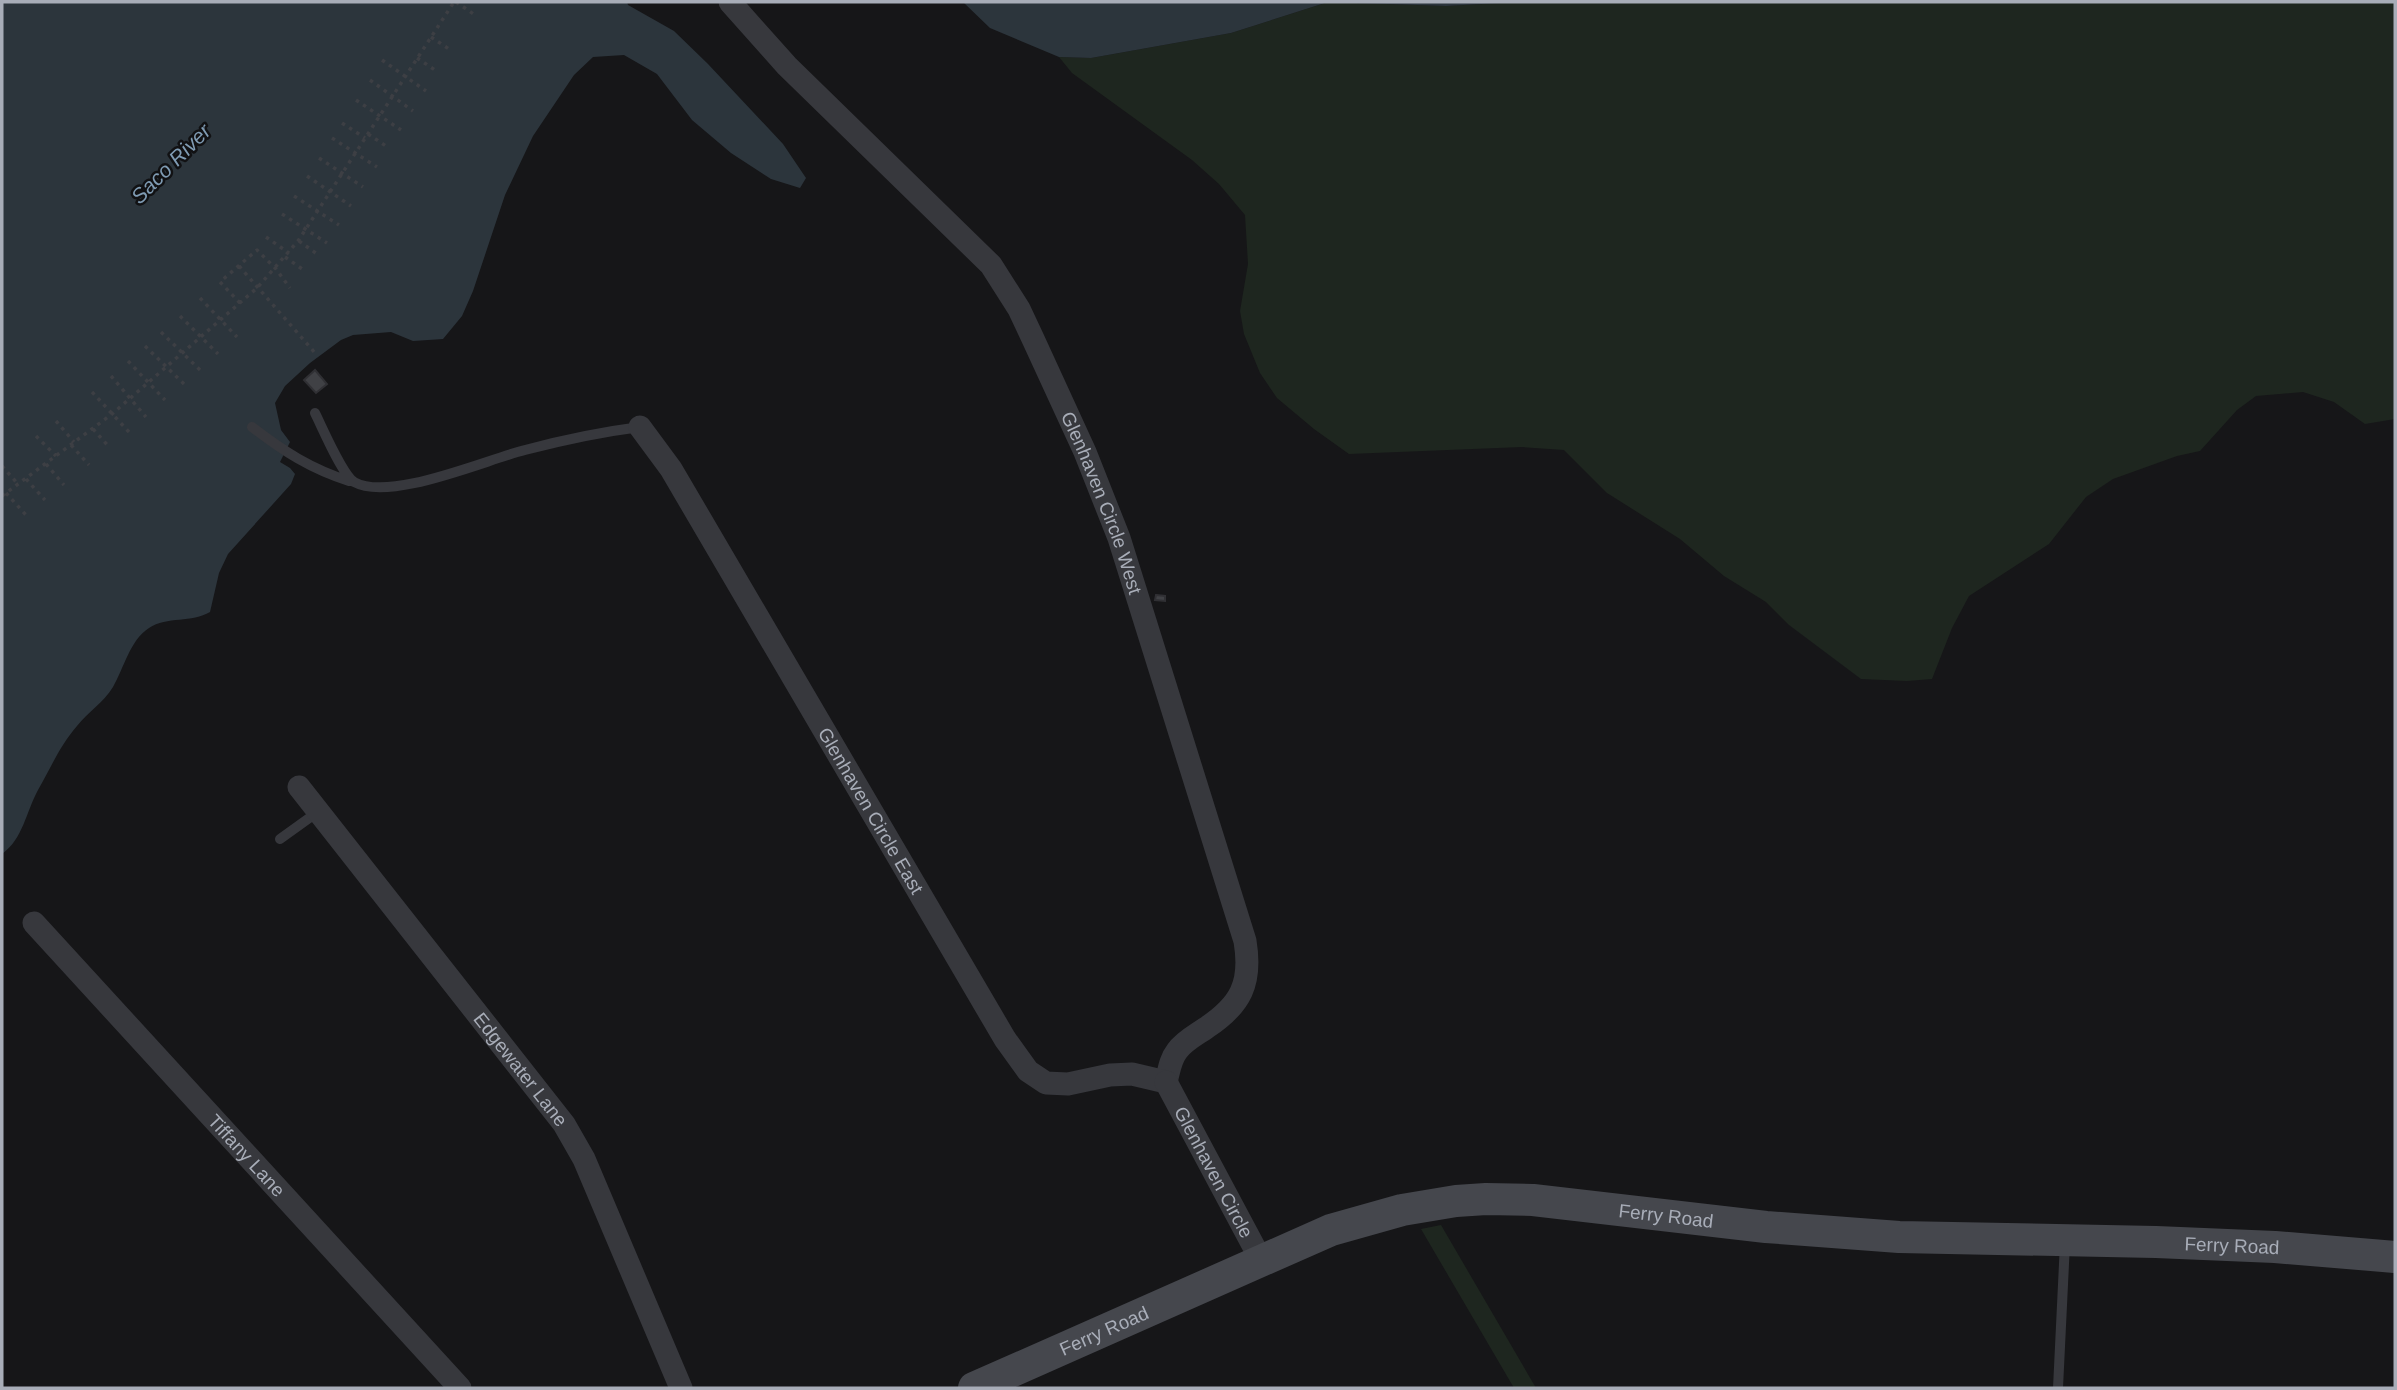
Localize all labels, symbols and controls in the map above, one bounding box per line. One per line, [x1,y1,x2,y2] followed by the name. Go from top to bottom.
[126,118,216,208] water label: Saco River
[1057,408,1146,598] street label: Glenhaven Circle West
[814,724,928,898] street label: Glenhaven Circle East
[469,1009,572,1130] street label: Edgewater Lane
[1170,1103,1257,1242] street label: Glenhaven Circle
[204,1110,289,1201] street label: Tiffany Lane
[1618,1200,1715,1232] street label: Ferry Road
[2184,1233,2280,1258] street label: Ferry Road
[1056,1302,1152,1360] street label: Ferry Road

